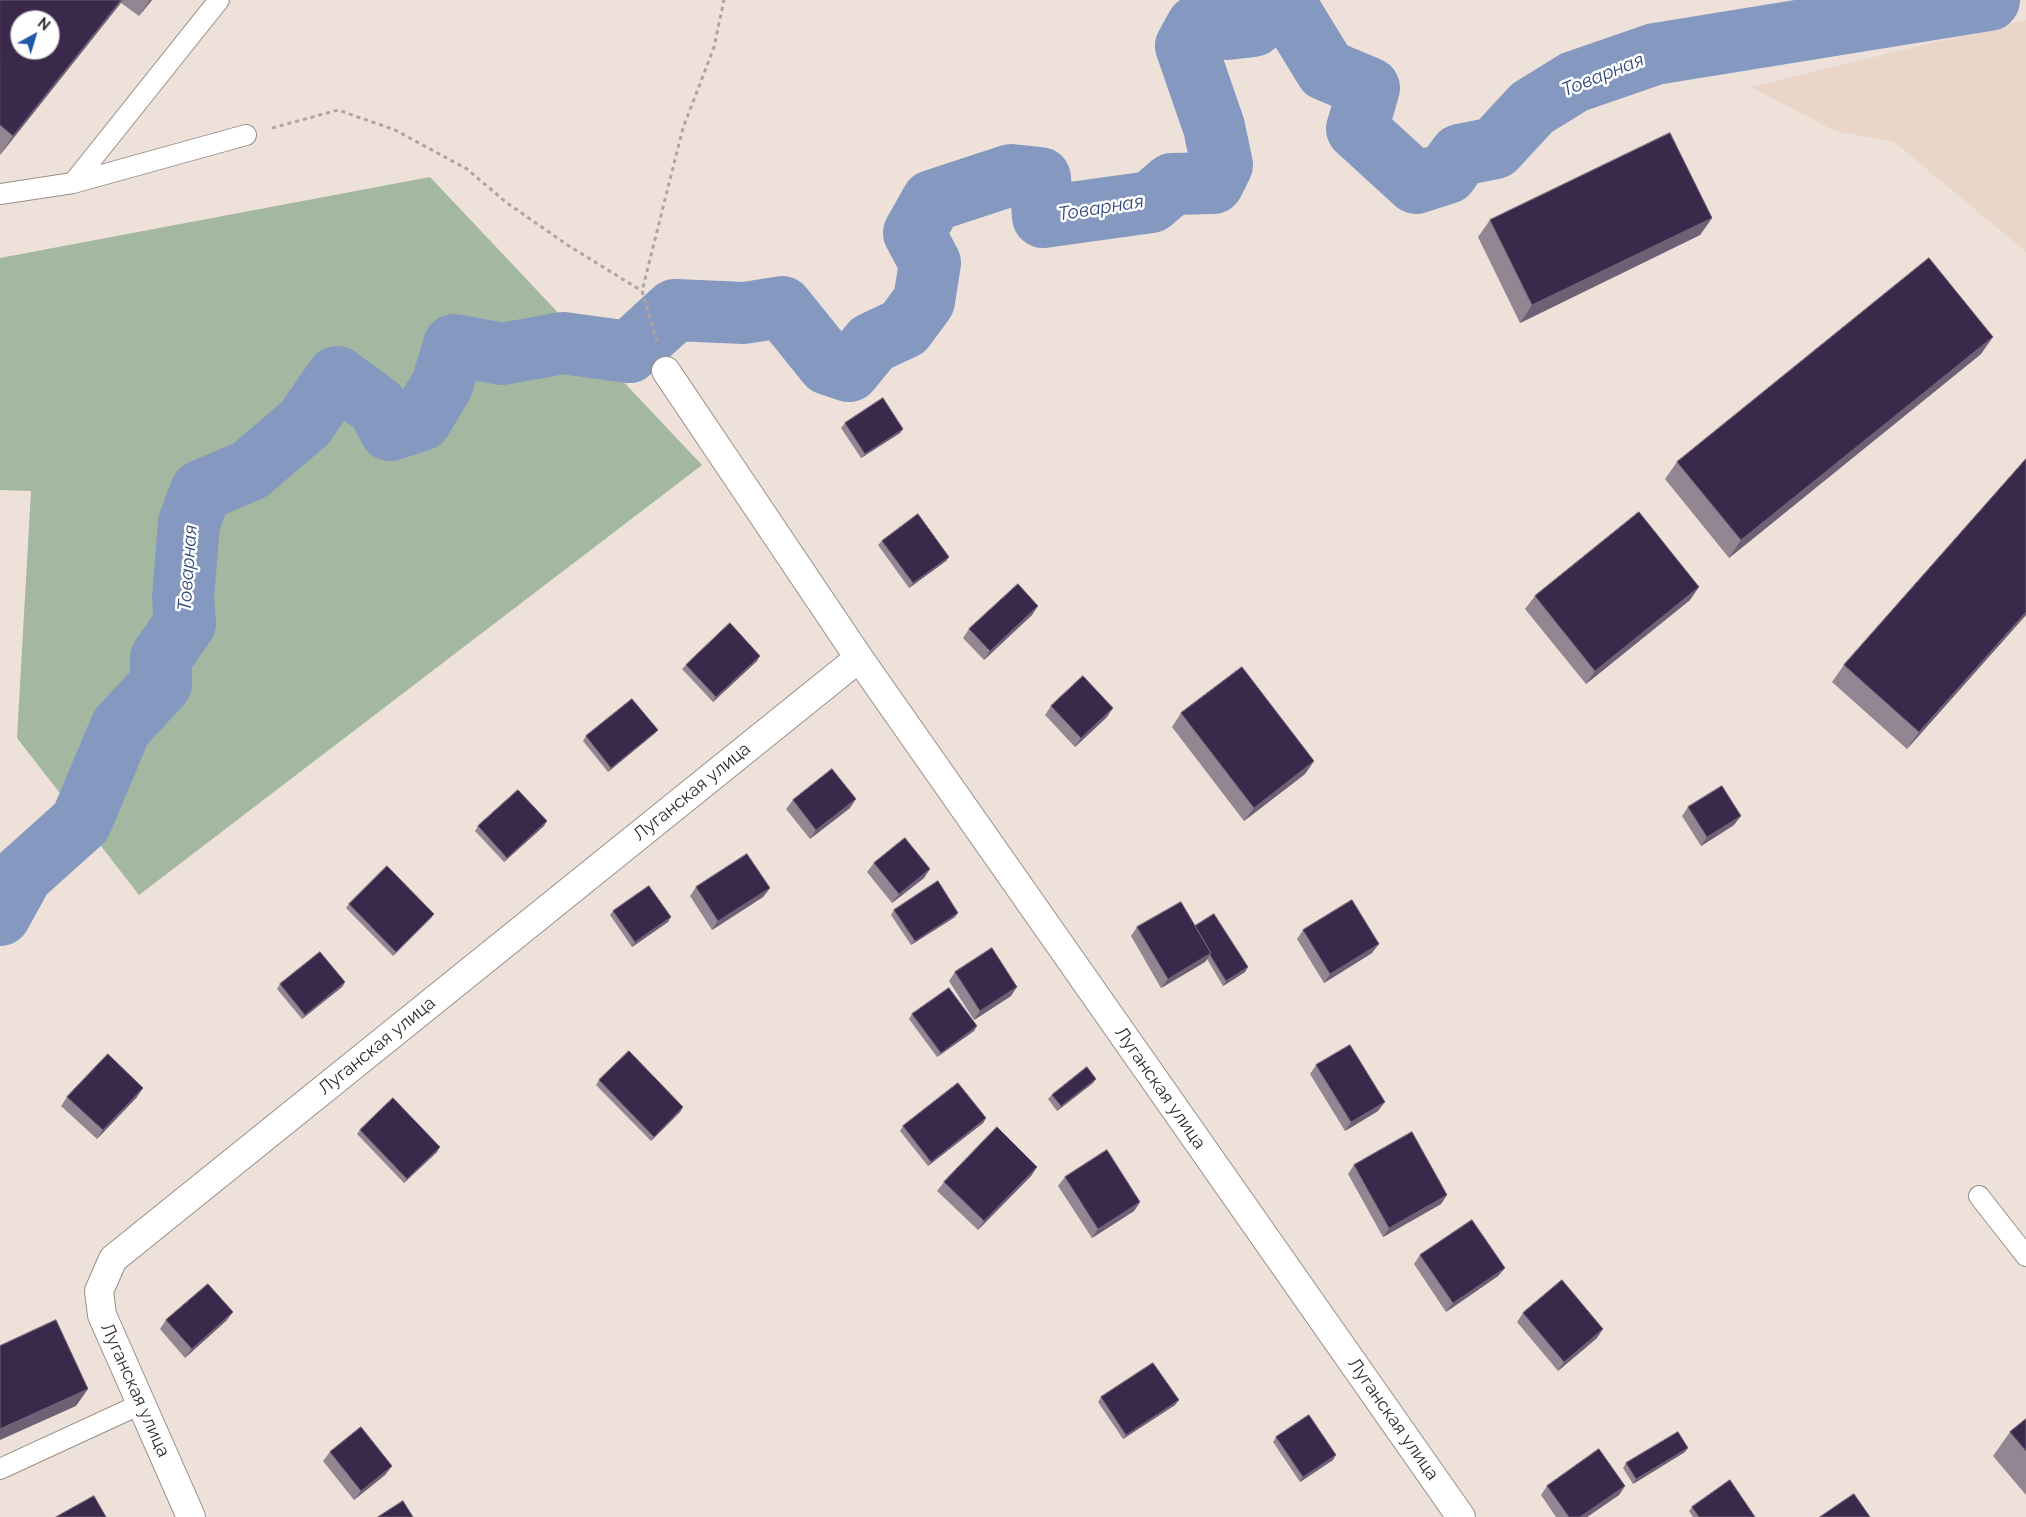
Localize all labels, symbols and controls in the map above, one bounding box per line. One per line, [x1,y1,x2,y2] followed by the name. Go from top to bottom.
[10,10,60,60] north arrow
[35,15,53,34] text: N
[1559,48,1647,102] water label: Товарная
[1056,190,1146,226] water label: Товарная
[174,524,202,612] water label: Товарная
[629,738,755,846] street label: Луганская улица
[314,992,440,1100] street label: Луганская улица
[1110,1023,1210,1153] street label: Луганская улица
[96,1320,174,1460] street label: Луганская улица
[1343,1354,1443,1484] street label: Луганская улица

